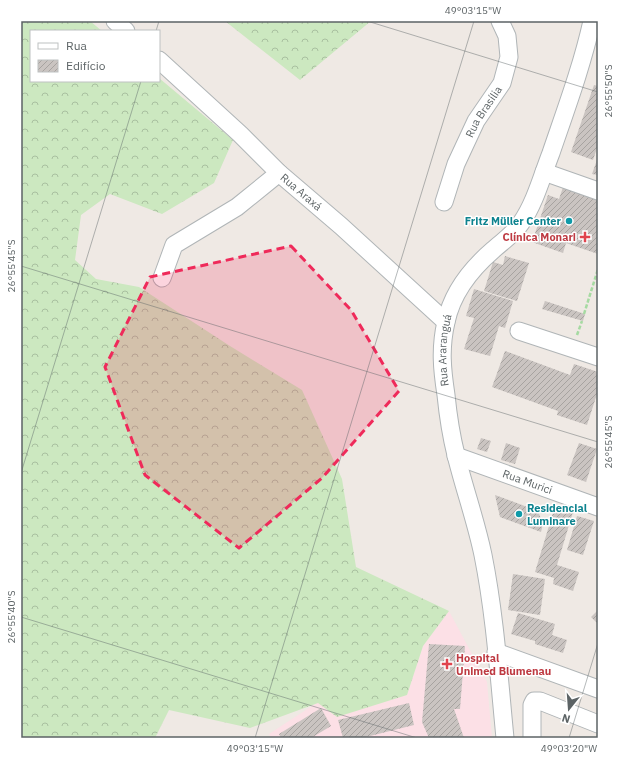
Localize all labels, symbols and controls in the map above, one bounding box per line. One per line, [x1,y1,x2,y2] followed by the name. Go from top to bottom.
[445,4,501,17] text: 49°03'15"W
[30,30,160,82] legend
[66,38,87,53] text: Rua
[66,58,106,73] text: Edifício
[602,64,615,118] text: 26°55'50"S
[462,83,505,140] street label: Rua Brasília
[278,170,325,214] street label: Rua Araxá
[465,214,562,228] place label: Fritz Müller Center
[564,216,574,226] marker: Fritz Müller Center
[502,230,576,244] place label: Clínica Monari
[579,231,591,243] marker: Clínica Monari
[5,239,18,293] text: 26°55'45"S
[435,312,455,387] street label: Rua Araranguá
[602,415,615,469] text: 26°55'45"S
[501,466,554,497] street label: Rua Murici
[527,501,588,528] place label: Residencial Luminare
[514,509,524,519] marker: Residencial Luminare
[5,590,18,644] text: 26°55'40"S
[456,651,551,678] place label: Hospital Unimed Blumenau
[441,658,453,670] marker: Hospital Unimed Blumenau
[549,689,589,729] north arrow
[560,711,572,726] text: N
[227,742,283,755] text: 49°03'15"W
[541,742,597,755] text: 49°03'20"W

